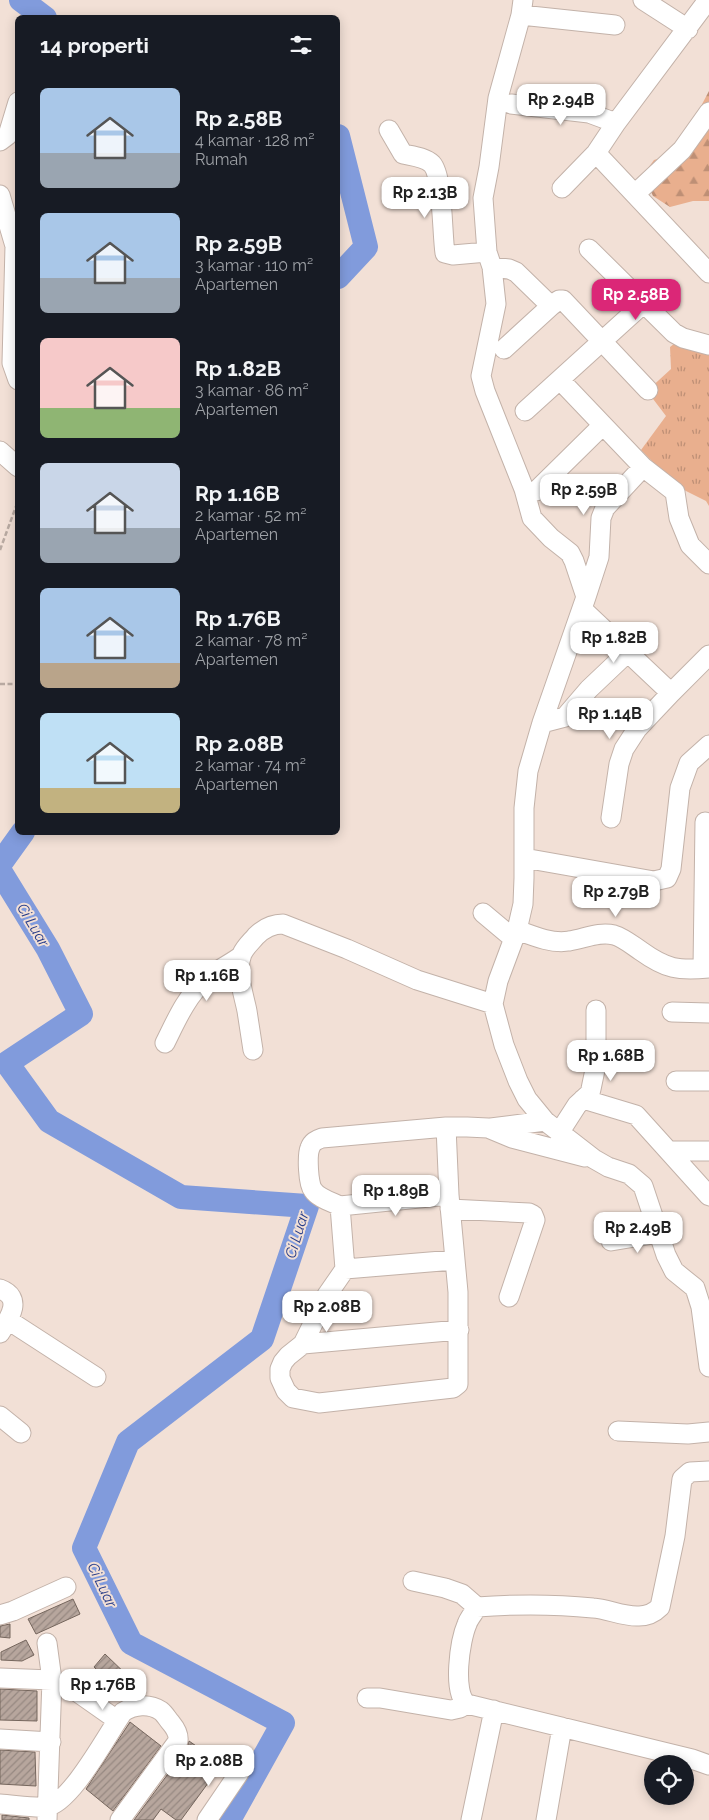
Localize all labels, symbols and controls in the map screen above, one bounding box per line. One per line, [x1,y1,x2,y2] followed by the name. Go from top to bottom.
[287,31,315,59] icon: filters
[40,33,149,58] text: 14 properti
[509,84,613,126] pin: Rp 2.94B
[528,90,594,109] text: Rp 2.94B
[195,106,282,131] text: Rp 2.58B
[80,108,140,168] icon: home
[195,131,315,150] text: 4 kamar · 128 m²
[195,150,248,169] text: Rumah
[373,176,477,219] pin: Rp 2.13B
[393,183,457,202] text: Rp 2.13B
[195,231,282,256] text: Rp 2.59B
[80,233,140,293] icon: home
[195,256,313,275] text: 3 kamar · 110 m²
[195,275,278,294] text: Apartemen
[584,278,688,321] pin: Rp 2.58B
[603,285,669,304] text: Rp 2.58B
[195,356,281,381] text: Rp 1.82B
[80,358,140,418] icon: home
[195,381,309,400] text: 3 kamar · 86 m²
[195,400,278,419] text: Apartemen
[532,474,636,516] pin: Rp 2.59B
[551,480,617,499] text: Rp 2.59B
[195,481,280,506] text: Rp 1.16B
[80,483,140,543] icon: home
[195,506,306,525] text: 2 kamar · 52 m²
[195,525,278,544] text: Apartemen
[195,606,281,631] text: Rp 1.76B
[80,608,140,668] icon: home
[562,622,666,664] pin: Rp 1.82B
[581,628,647,647] text: Rp 1.82B
[195,631,307,650] text: 2 kamar · 78 m²
[195,650,278,669] text: Apartemen
[558,698,662,740] pin: Rp 1.14B
[578,704,642,723] text: Rp 1.14B
[195,731,284,756] text: Rp 2.08B
[80,733,140,793] icon: home
[195,756,306,775] text: 2 kamar · 74 m²
[195,775,278,794] text: Apartemen
[564,876,668,918] pin: Rp 2.79B
[583,882,649,901] text: Rp 2.79B
[13,900,53,951] water label: Ci Luar
[155,960,259,1002] pin: Rp 1.16B
[175,966,239,985] text: Rp 1.16B
[559,1040,663,1082] pin: Rp 1.68B
[578,1046,644,1065] text: Rp 1.68B
[344,1174,448,1217] pin: Rp 1.89B
[363,1181,429,1200] text: Rp 1.89B
[281,1209,313,1260] water label: Ci Luar
[586,1212,690,1254] pin: Rp 2.49B
[605,1218,671,1237] text: Rp 2.49B
[275,1290,379,1333] pin: Rp 2.08B
[293,1297,361,1316] text: Rp 2.08B
[83,1560,121,1611] water label: Ci Luar
[51,1668,155,1711] pin: Rp 1.76B
[70,1675,136,1694] text: Rp 1.76B
[157,1744,261,1787] pin: Rp 2.08B
[175,1751,243,1770] text: Rp 2.08B
[644,1755,694,1805] map controls
[644,1755,694,1805] button: locate

